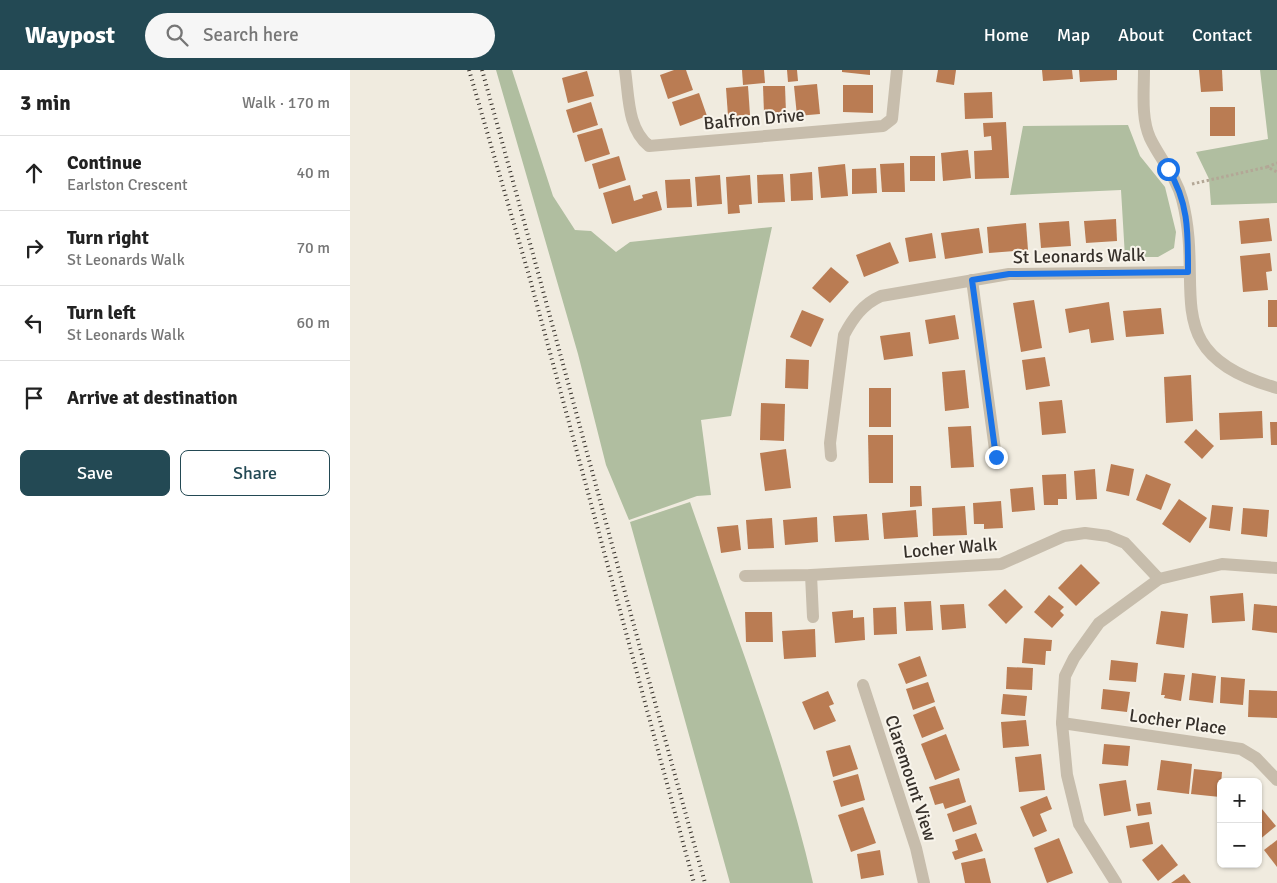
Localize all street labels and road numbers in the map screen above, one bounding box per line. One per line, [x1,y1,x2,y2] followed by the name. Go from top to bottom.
[703,104,805,134] street label: Balfron Drive
[1013,244,1145,268] street label: St Leonards Walk
[902,533,998,563] street label: Locher Walk
[1128,704,1228,740] street label: Locher Place
[880,712,942,844] street label: Claremount View

